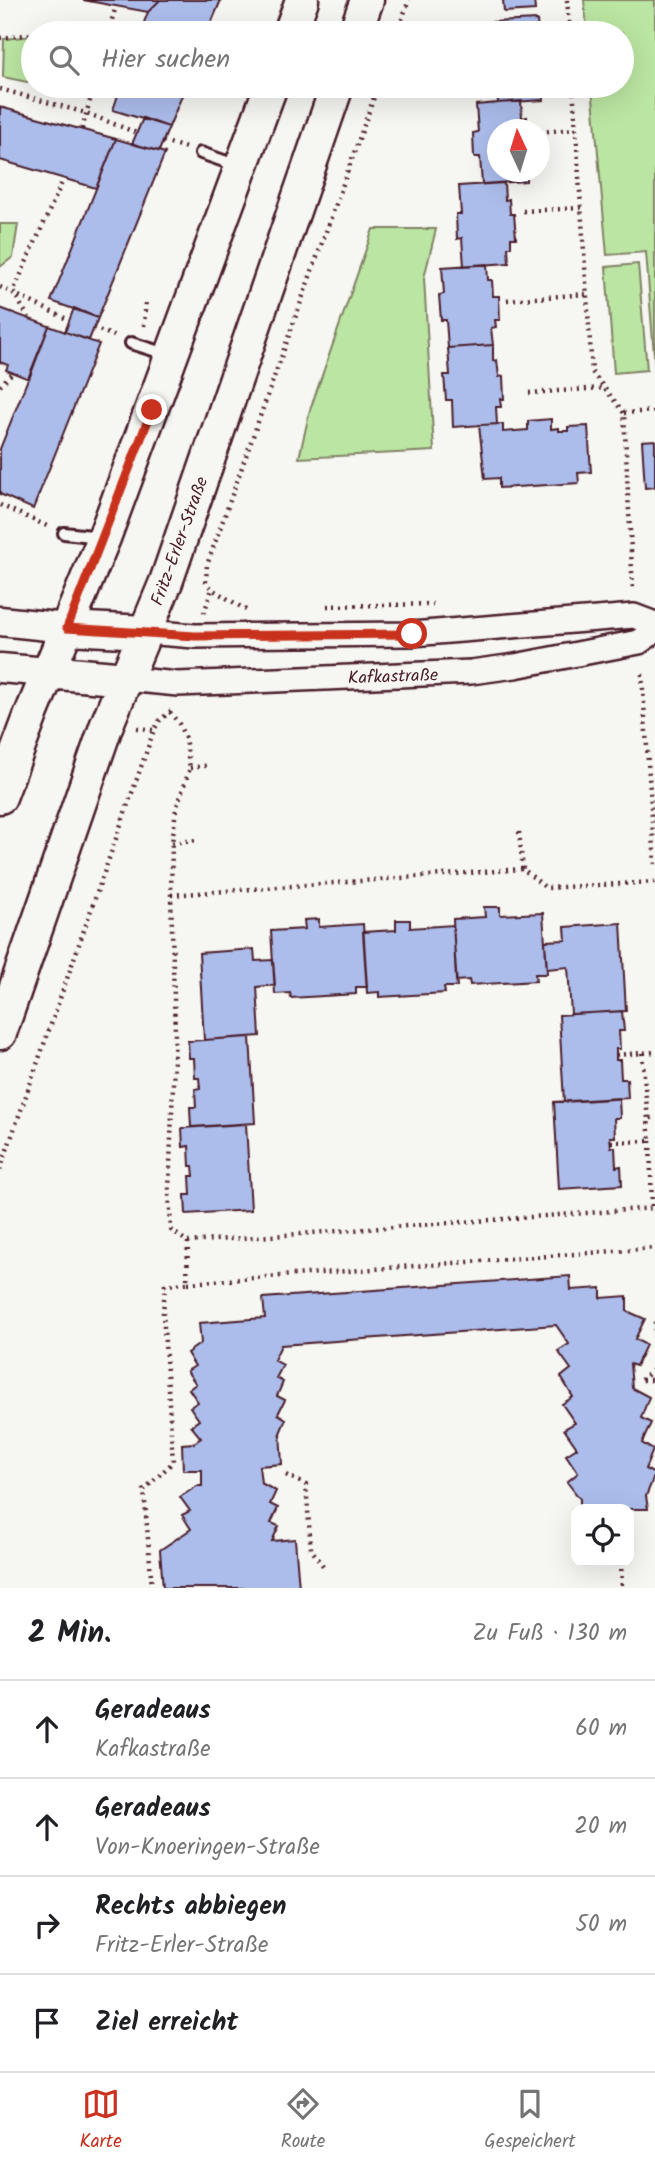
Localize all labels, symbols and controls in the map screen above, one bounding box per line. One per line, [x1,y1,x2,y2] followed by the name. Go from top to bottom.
[21,21,634,98] search box
[101,39,230,81] text: Hier suchen
[45,41,83,79] icon: search
[487,119,550,182] north arrow
[136,394,167,425] route end
[144,473,217,610] street label: Fritz-Erler-Straße
[396,618,427,649] route start
[347,661,439,694] street label: Kafkastraße
[571,1504,634,1567] map controls
[571,1504,634,1567] button: locate
[28,1610,111,1658] text: 2 Min.
[473,1616,627,1652] text: Zu Fuß · 130 m
[95,1690,211,1732] text: Geradeaus
[28,1710,66,1748] icon: ahead
[575,1711,627,1747] text: 60 m
[95,1732,211,1768] text: Kafkastraße
[95,1788,211,1830] text: Geradeaus
[28,1808,66,1846] icon: ahead
[575,1809,627,1845] text: 20 m
[95,1830,320,1866] text: Von-Knoeringen-Straße
[95,1886,286,1928] text: Rechts abbiegen
[28,1906,66,1944] icon: right
[576,1907,627,1943] text: 50 m
[95,1928,268,1964] text: Fritz-Erler-Straße
[95,2002,238,2044] text: Ziel erreicht
[28,2004,66,2042] icon: arrive
[79,2085,122,2157] tab: Karte
[281,2085,325,2157] tab: Route
[484,2085,576,2157] tab: Gespeichert

